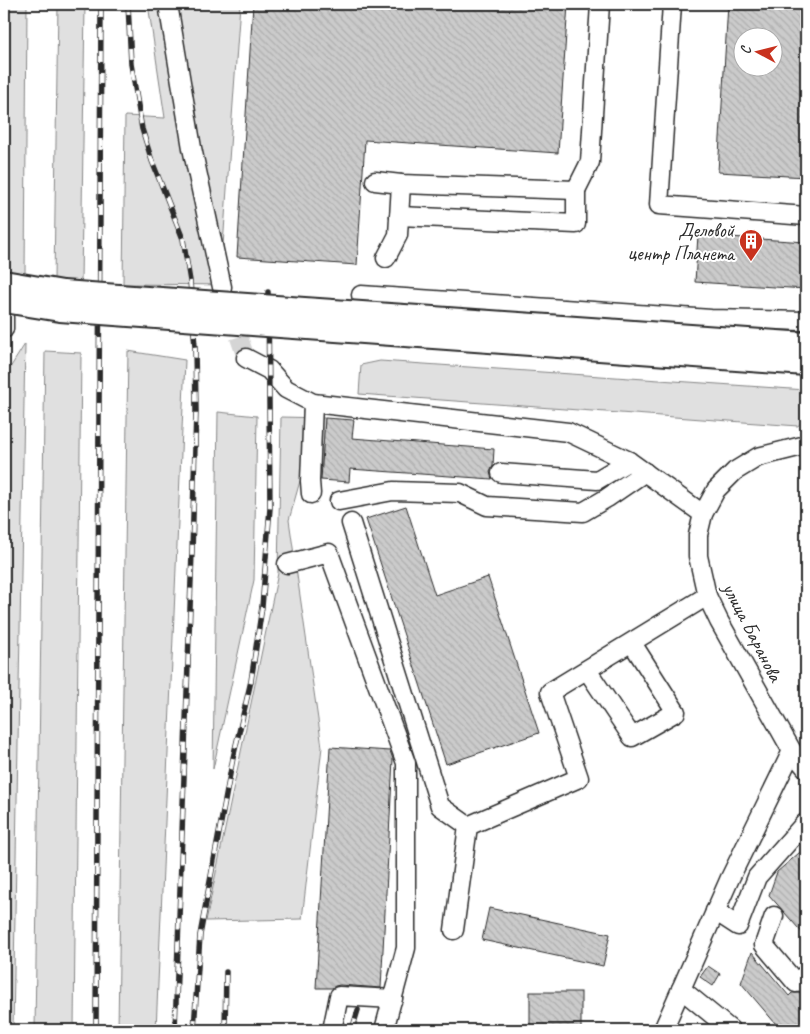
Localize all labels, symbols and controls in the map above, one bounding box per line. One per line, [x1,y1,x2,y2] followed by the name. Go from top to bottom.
[732,28,782,78] north arrow
[737,44,755,55] text: С
[628,218,736,266] place label: Деловой центр Планета
[738,228,764,262] building icon: Деловой центр Планета
[717,578,789,687] street label: улица Баранова

